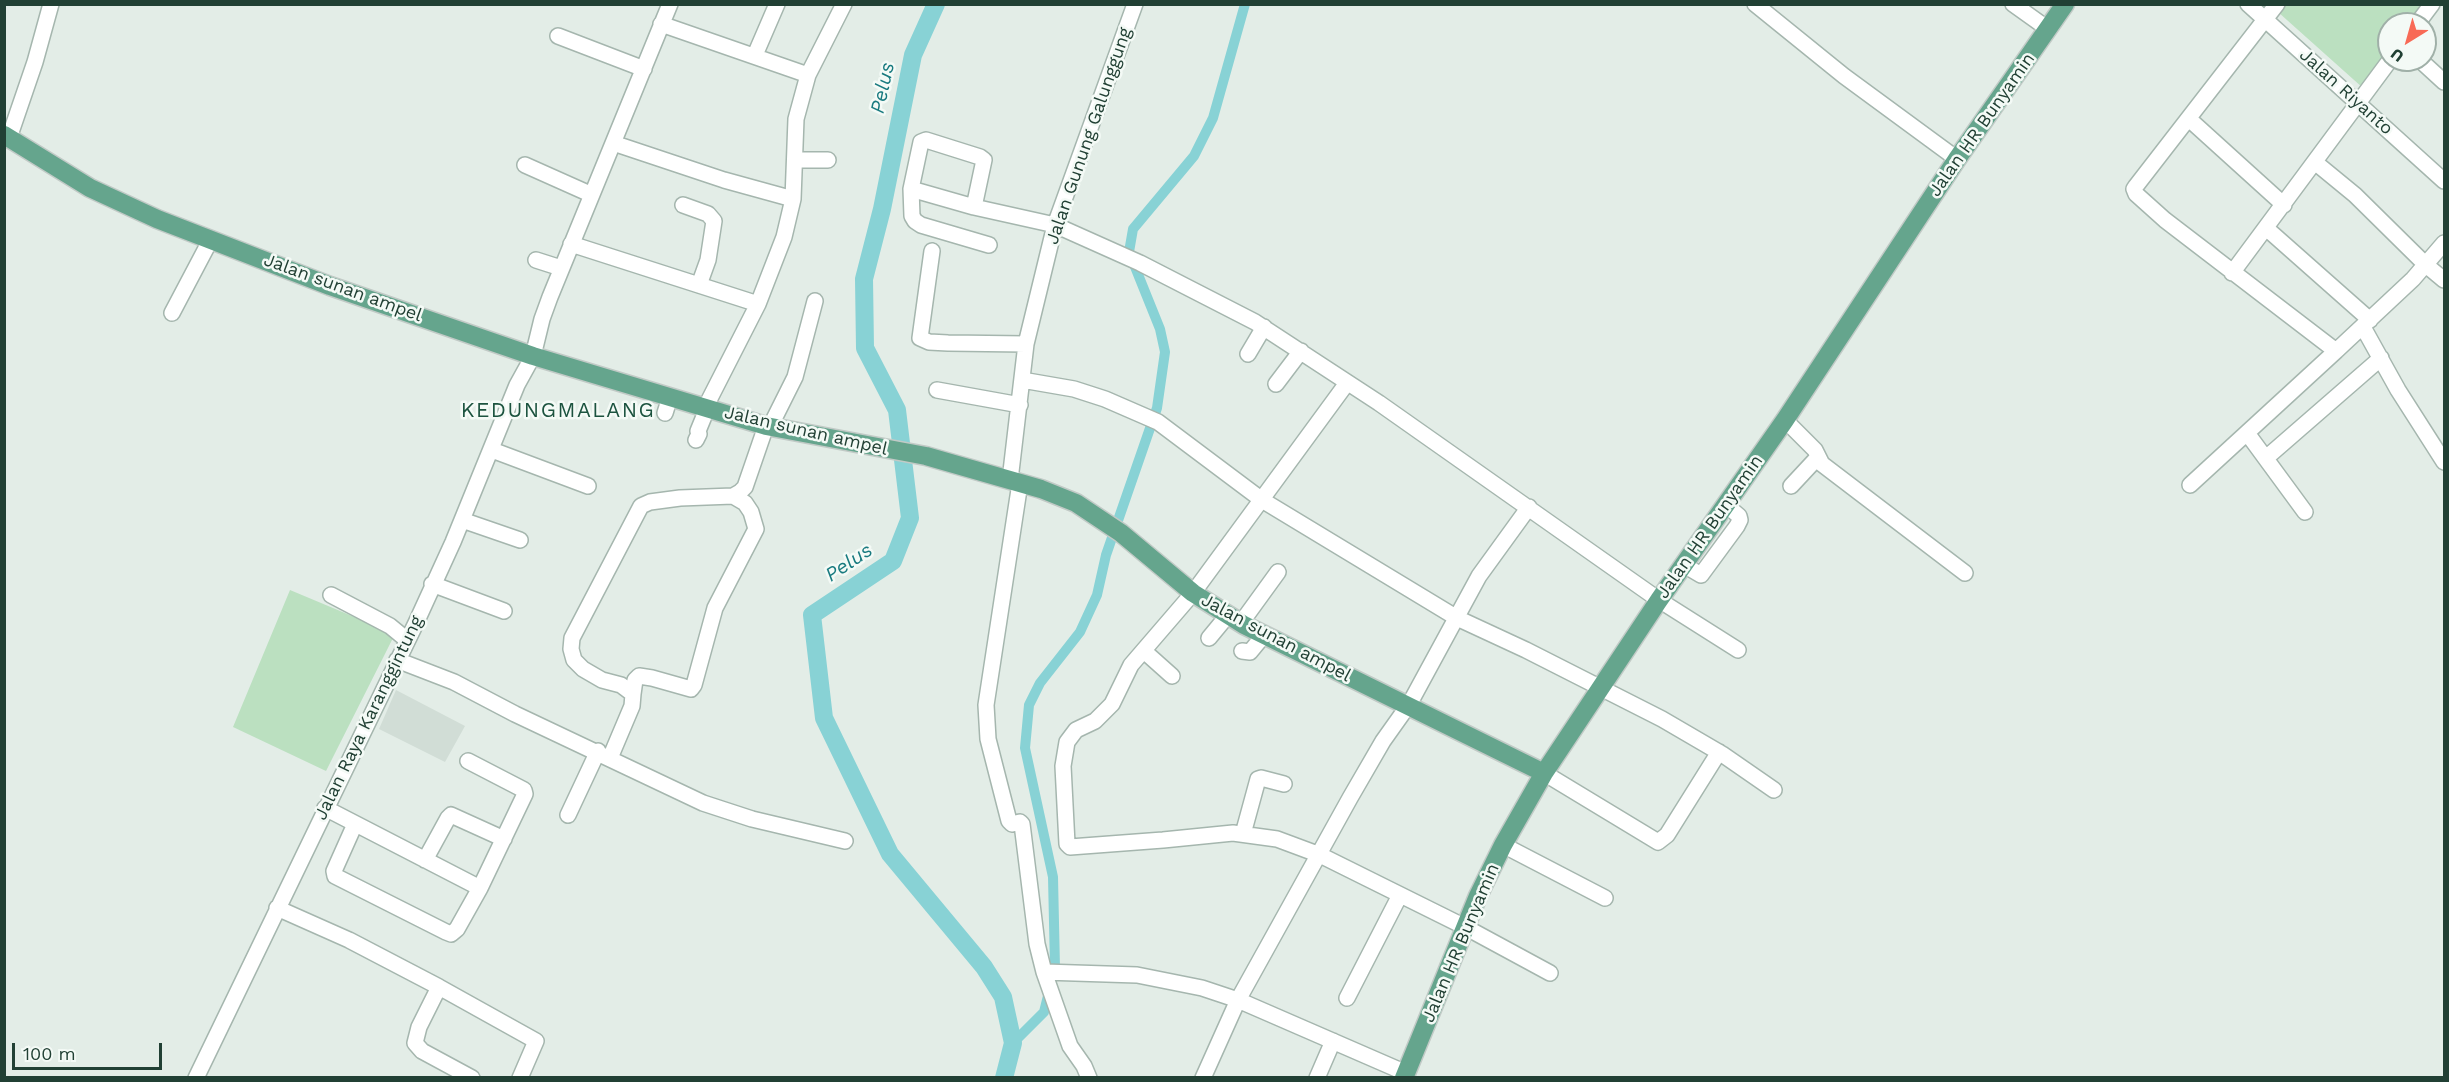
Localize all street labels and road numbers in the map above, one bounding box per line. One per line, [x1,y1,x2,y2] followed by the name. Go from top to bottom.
[1042,25,1136,247] street label: Jalan Gunung Galunggung
[2295,44,2397,140] street label: Jalan Riyanto
[1924,49,2040,201] street label: Jalan HR Bunyamin
[261,249,425,327] street label: Jalan sunan ampel
[722,402,890,460] street label: Jalan sunan ampel
[1652,451,1768,603] street label: Jalan HR Bunyamin
[1197,589,1355,687] street label: Jalan sunan ampel
[310,612,428,824] street label: Jalan Raya Karanggintung
[1418,860,1504,1026] street label: Jalan HR Bunyamin

